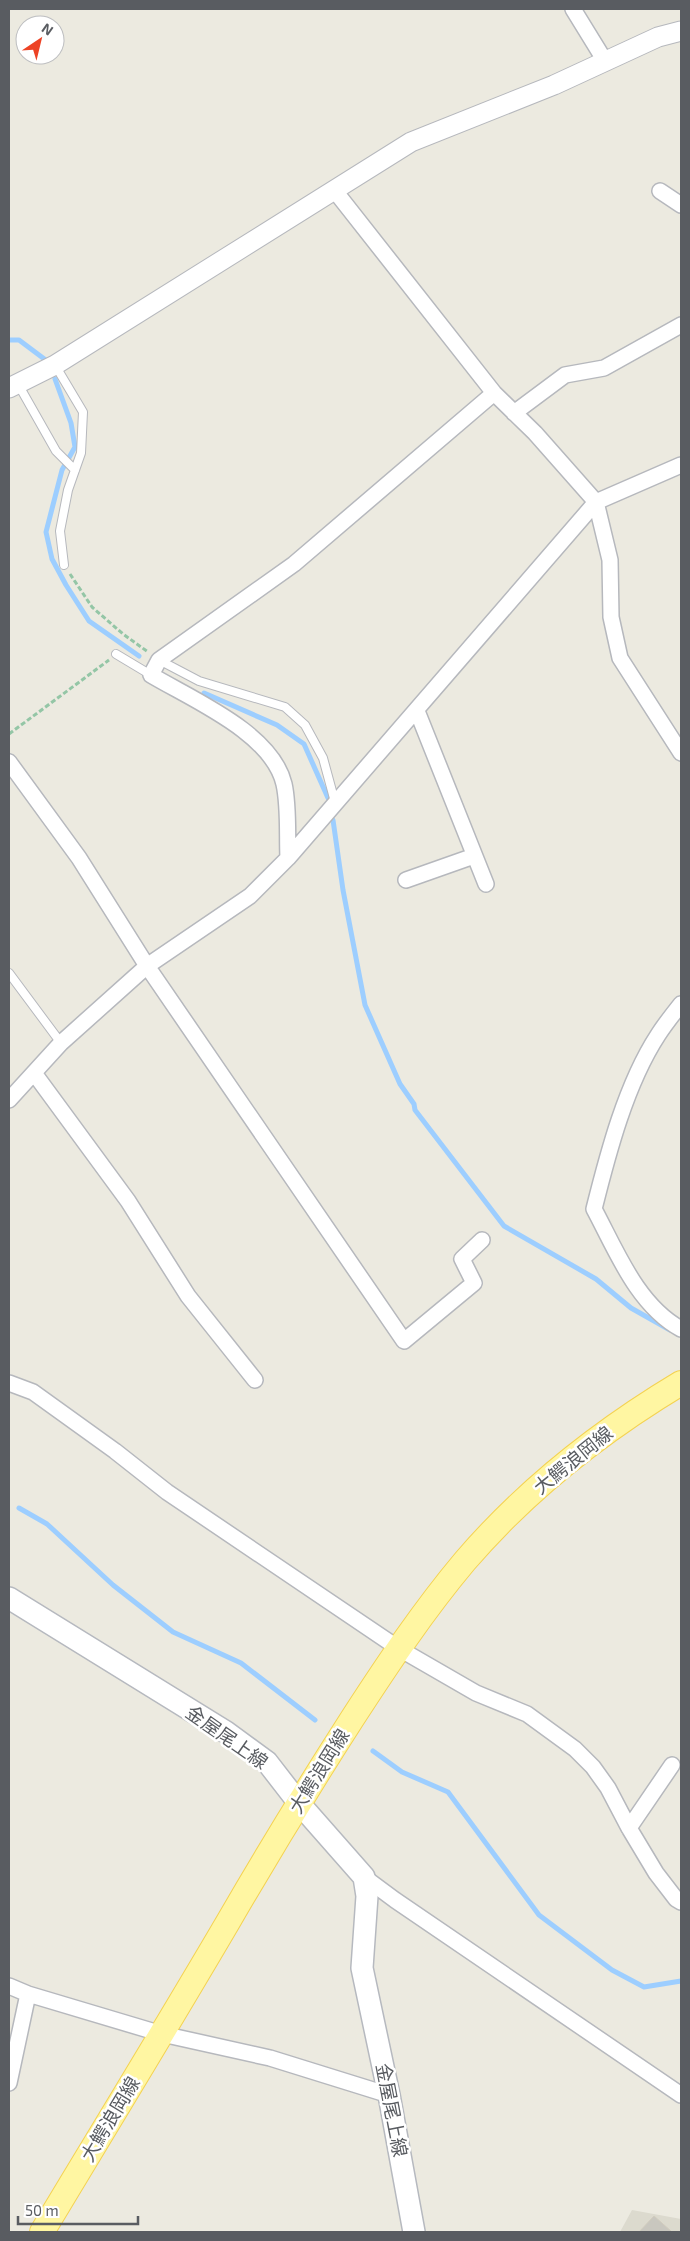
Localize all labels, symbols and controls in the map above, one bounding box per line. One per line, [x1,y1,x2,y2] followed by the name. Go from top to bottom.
[15,15,65,65] north arrow
[39,19,57,39] text: N
[529,1421,617,1498] street label: 大鰐浪岡線
[182,1700,273,1773] street label: 金屋尾上線
[284,1724,354,1817] street label: 大鰐浪岡線
[372,2061,413,2159] street label: 金屋尾上線
[75,2072,144,2165] street label: 大鰐浪岡線
[18,2194,138,2226] scale bar
[25,2201,59,2219] text: 50 m

